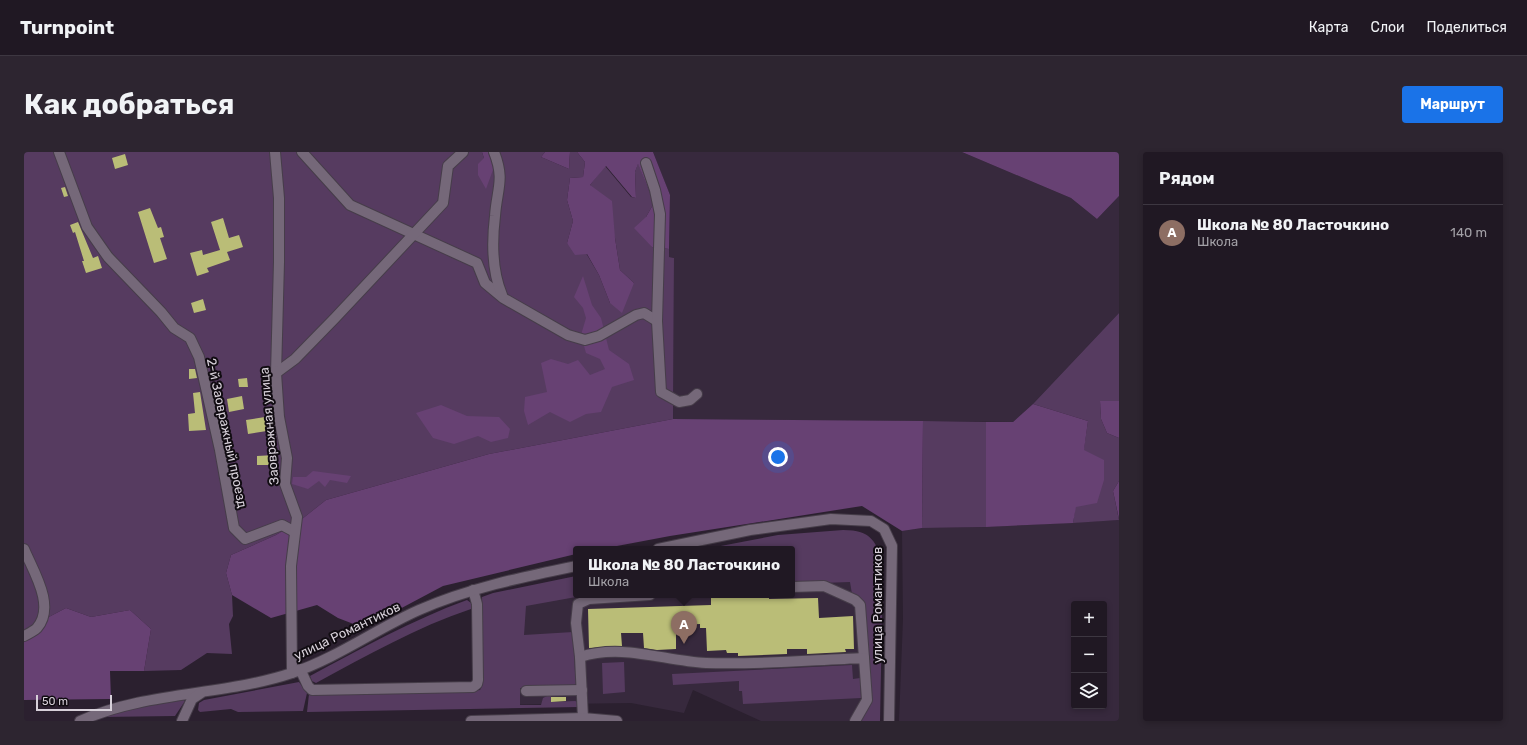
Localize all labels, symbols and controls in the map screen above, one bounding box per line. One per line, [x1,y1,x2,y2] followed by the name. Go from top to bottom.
[20,16,114,39] text: Turnpoint
[1309,19,1349,36] text: Карта
[1371,19,1405,36] text: Слои
[1427,19,1507,36] text: Поделиться
[1402,86,1503,123] button: Маршрут
[24,88,234,121] text: Как добраться
[1159,168,1215,188] text: Рядом
[1197,216,1389,234] text: Школа № 80 Ласточкино
[1167,225,1177,240] text: A
[1450,225,1487,240] text: 140 m
[1197,234,1238,249] text: Школа
[204,357,250,510] street label: 2-й Заовражный проезд
[256,367,282,485] street label: Заовражная улица
[768,447,788,467] your location
[573,546,795,598] popup
[870,547,885,663] street label: улица Романтиков
[588,556,780,574] text: Школа № 80 Ласточкино
[588,574,629,589] text: Школа
[291,599,403,663] street label: улица Романтиков
[1071,601,1107,709] map controls
[1071,601,1107,637] button: +
[671,611,697,644] pin: A
[1071,637,1107,673] button: −
[1071,673,1107,709] button: layers
[36,693,112,712] scale bar
[42,695,68,708] text: 50 m

